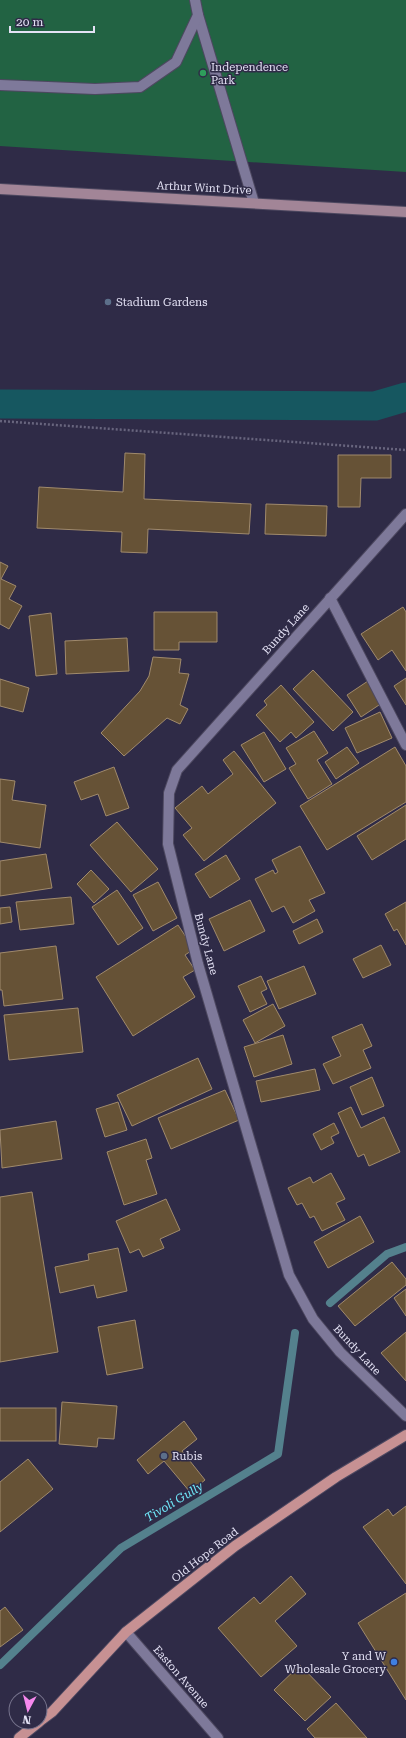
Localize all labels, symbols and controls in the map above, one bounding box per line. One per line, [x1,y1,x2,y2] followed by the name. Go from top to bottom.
[10,8,94,34] scale bar
[16,15,43,29] text: 20 m
[211,61,288,87] place label: Independence Park
[198,68,208,78] marker: Independence Park
[156,179,252,197] street label: Arthur Wint Drive
[116,296,207,309] place label: Stadium Gardens
[103,297,113,307] marker: Stadium Gardens
[260,601,312,657] street label: Bundy Lane
[191,912,221,976] street label: Bundy Lane
[331,1322,383,1378] street label: Bundy Lane
[172,1450,202,1463] place label: Rubis
[159,1451,169,1461] marker: Rubis
[142,1479,206,1525] water label: Tivoli Gully
[169,1525,241,1585] street label: Old Hope Road
[150,1643,212,1711] street label: Easton Avenue
[285,1650,387,1676] place label: Y and W Wholesale Grocery
[389,1657,399,1667] marker: Y and W Wholesale Grocery
[8,1690,48,1730] north arrow
[21,1712,32,1726] text: N

